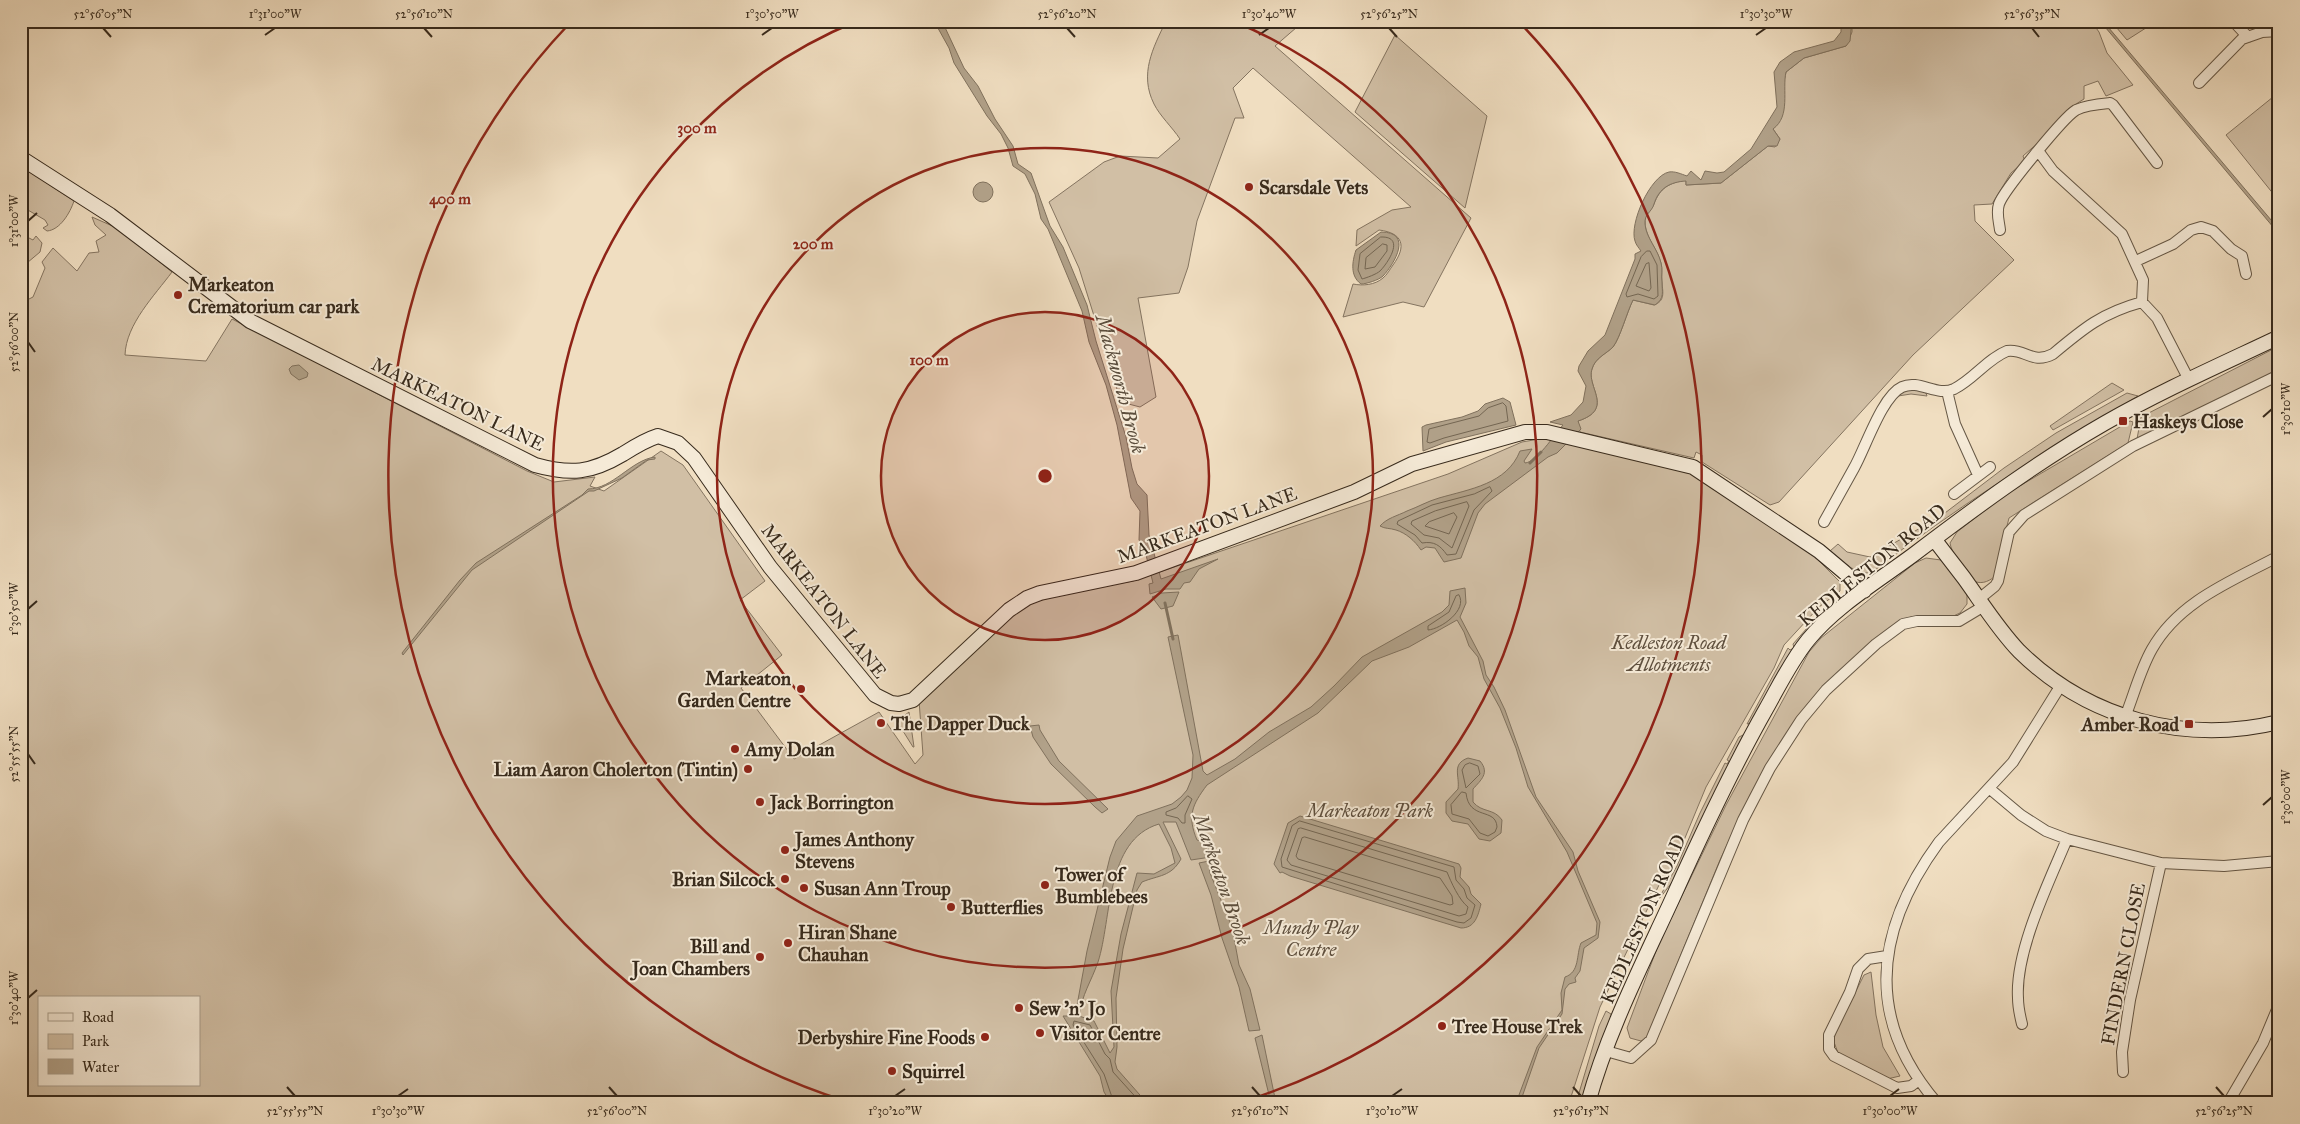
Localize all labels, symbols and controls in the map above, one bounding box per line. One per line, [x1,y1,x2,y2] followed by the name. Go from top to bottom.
[74,7,132,21] text: 52°56'05"N
[249,7,302,21] text: 1°31'00"W
[395,7,453,21] text: 52°56'10"N
[745,7,799,21] text: 1°30'50"W
[1037,7,1097,21] text: 52°56'20"N
[1242,7,1297,21] text: 1°30'40"W
[1360,7,1418,21] text: 52°56'25"N
[1740,7,1793,21] text: 1°30'30"W
[2004,7,2060,21] text: 52°56'35"N
[677,119,717,138] text: 300 m
[1259,176,1368,199] place label: Scarsdale Vets
[1243,181,1255,193] marker: Scarsdale Vets
[429,190,471,209] text: 400 m
[7,194,21,247] text: 1°31'00"W
[793,235,834,253] text: 200 m
[188,273,360,319] place label: Markeaton Crematorium car park
[172,289,184,301] marker: Markeaton Crematorium car park
[1090,310,1151,456] water label: Mackworth Brook
[7,312,21,372] text: 52°56'00"N
[909,351,949,369] text: 100 m
[368,352,549,456] street label: MARKEATON LANE
[2279,382,2293,435] text: 1°30'10"W
[2133,410,2243,434] place label: Haskeys Close
[2117,415,2129,427] marker: Haskeys Close
[1036,467,1054,485] centre of rings
[1114,482,1300,568] street label: MARKEATON LANE
[1794,499,1950,631] street label: KEDLESTON ROAD
[757,519,892,683] street label: MARKEATON LANE
[7,582,21,636] text: 1°30'50"W
[1611,631,1727,676] park label: Kedleston Road Allotments
[678,667,792,712] place label: Markeaton Garden Centre
[795,683,807,695] marker: Markeaton Garden Centre
[890,712,1031,736] place label: The Dapper Duck
[2079,713,2179,736] place label: Amber Road
[875,717,887,729] marker: The Dapper Duck
[2183,718,2195,730] marker: Amber Road
[7,726,21,782] text: 52°55'55"N
[743,738,835,762] place label: Amy Dolan
[729,743,741,755] marker: Amy Dolan
[493,758,738,782] place label: Liam Aaron Cholerton (Tintin)
[742,763,754,775] marker: Liam Aaron Cholerton (Tintin)
[2279,769,2293,824] text: 1°30'00"W
[767,791,894,815] place label: Jack Borrington
[754,796,766,808] marker: Jack Borrington
[1305,799,1434,822] park label: Markeaton Park
[1188,808,1256,948] water label: Markeaton Brook
[792,828,915,873] place label: James Anthony Stevens
[1595,831,1691,1007] street label: KEDLESTON ROAD
[779,844,791,856] marker: James Anthony Stevens
[1054,863,1148,908] place label: Tower of Bumblebees
[672,868,776,891] place label: Brian Silcock
[779,873,791,885] marker: Brian Silcock
[814,877,951,901] place label: Susan Ann Troup
[1039,879,1051,891] marker: Tower of Bumblebees
[2096,881,2150,1047] street label: FINDERN CLOSE
[798,882,810,894] marker: Susan Ann Troup
[961,896,1043,919] place label: Butterflies
[945,901,957,913] marker: Butterflies
[1262,916,1359,961] park label: Mundy Play Centre
[798,921,897,966] place label: Hiran Shane Chauhan
[629,935,750,981] place label: Bill and Joan Chambers
[782,937,794,949] marker: Hiran Shane Chauhan
[754,951,766,963] marker: Bill and Joan Chambers
[7,970,21,1025] text: 1°30'40"W
[38,996,200,1086] legend
[1029,997,1105,1021] place label: Sew 'n' Jo
[1013,1002,1025,1014] marker: Sew 'n' Jo
[82,1008,114,1026] text: Road
[1451,1015,1584,1038] place label: Tree House Trek
[1436,1020,1448,1032] marker: Tree House Trek
[1049,1022,1161,1045] place label: Visitor Centre
[798,1026,975,1050] place label: Derbyshire Fine Foods
[1034,1027,1046,1039] marker: Visitor Centre
[979,1031,991,1043] marker: Derbyshire Fine Foods
[82,1032,109,1050] text: Park
[82,1058,119,1076] text: Water
[902,1060,965,1084] place label: Squirrel
[886,1065,898,1077] marker: Squirrel
[267,1104,323,1118] text: 52°55'55"N
[372,1104,425,1118] text: 1°30'30"W
[587,1104,647,1118] text: 52°56'00"N
[868,1104,922,1118] text: 1°30'20"W
[1231,1104,1289,1118] text: 52°56'10"N
[1366,1104,1419,1118] text: 1°30'10"W
[1553,1104,1609,1118] text: 52°56'15"N
[1863,1104,1918,1118] text: 1°30'00"W
[2195,1104,2253,1118] text: 52°56'25"N

